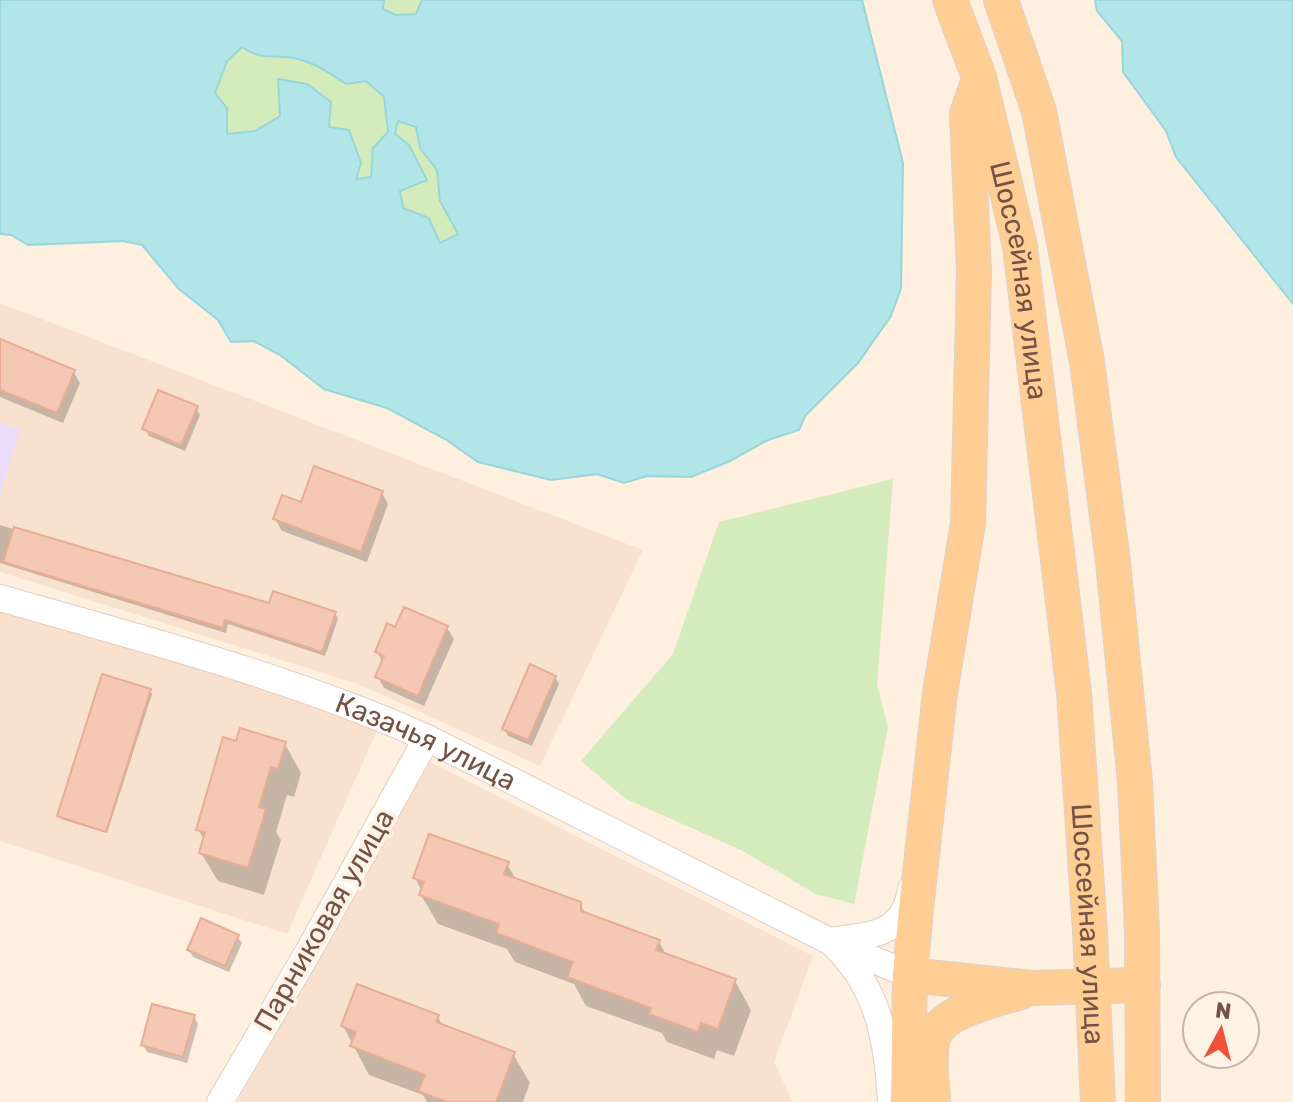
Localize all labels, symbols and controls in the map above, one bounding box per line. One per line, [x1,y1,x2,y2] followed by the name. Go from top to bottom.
[983,157,1055,402] street label: Шоссейная улица
[331,686,522,797] street label: Казачья улица
[1065,802,1112,1046] street label: Шоссейная улица
[247,803,401,1037] street label: Парниковая улица
[1181,990,1261,1070] north arrow
[1214,996,1233,1025] text: N

